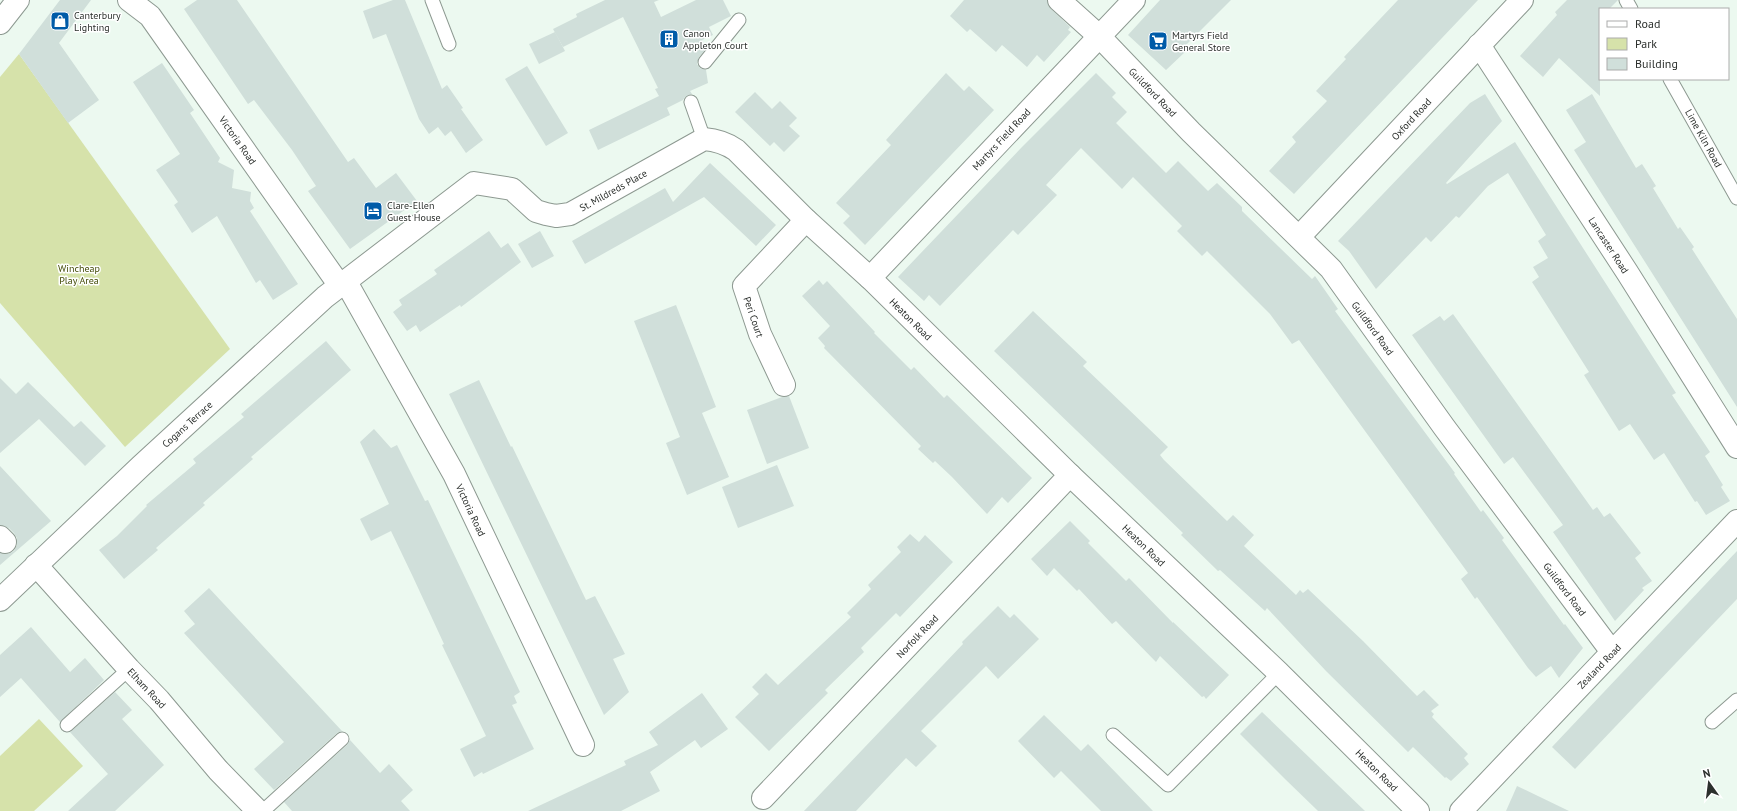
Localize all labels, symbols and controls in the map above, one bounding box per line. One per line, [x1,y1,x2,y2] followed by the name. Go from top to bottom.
[1599,8,1729,80] legend
[74,9,121,34] place label: Canterbury Lighting
[49,10,71,32] shop icon: Canterbury Lighting
[1635,16,1660,31] text: Road
[683,27,748,52] place label: Canon Appleton Court
[658,28,680,50] building icon: Canon Appleton Court
[1172,29,1230,54] place label: Martyrs Field General Store
[1147,30,1169,52] supermarket icon: Martyrs Field General Store
[1635,36,1657,51] text: Park
[1635,56,1678,71] text: Building
[1126,65,1179,120] street label: Guildford Road
[1389,96,1434,143] street label: Oxford Road
[969,106,1033,173] street label: Martyrs Field Road
[1682,107,1725,170] street label: Lime Kiln Road
[216,113,259,167] street label: Victoria Road
[577,166,649,214] street label: St. Mildreds Place
[387,199,441,224] place label: Clare-Ellen Guest House
[362,200,384,222] hotel icon: Clare-Ellen Guest House
[1586,215,1632,276] street label: Lancaster Road
[58,262,100,287] park label: Wincheap Play Area
[741,295,767,340] street label: Peri Court
[887,295,935,343] street label: Heaton Road
[1349,299,1397,358] street label: Guildford Road
[159,398,215,450] street label: Cogans Terrace
[452,481,488,539] street label: Victoria Road
[1119,522,1168,569] street label: Heaton Road
[1540,560,1589,619] street label: Guildford Road
[894,612,941,661] street label: Norfolk Road
[1575,641,1624,692] street label: Zealand Road
[125,665,169,711] street label: Elham Road
[1353,746,1401,794] street label: Heaton Road
[1689,763,1729,803] north arrow
[1701,766,1712,781] text: N

